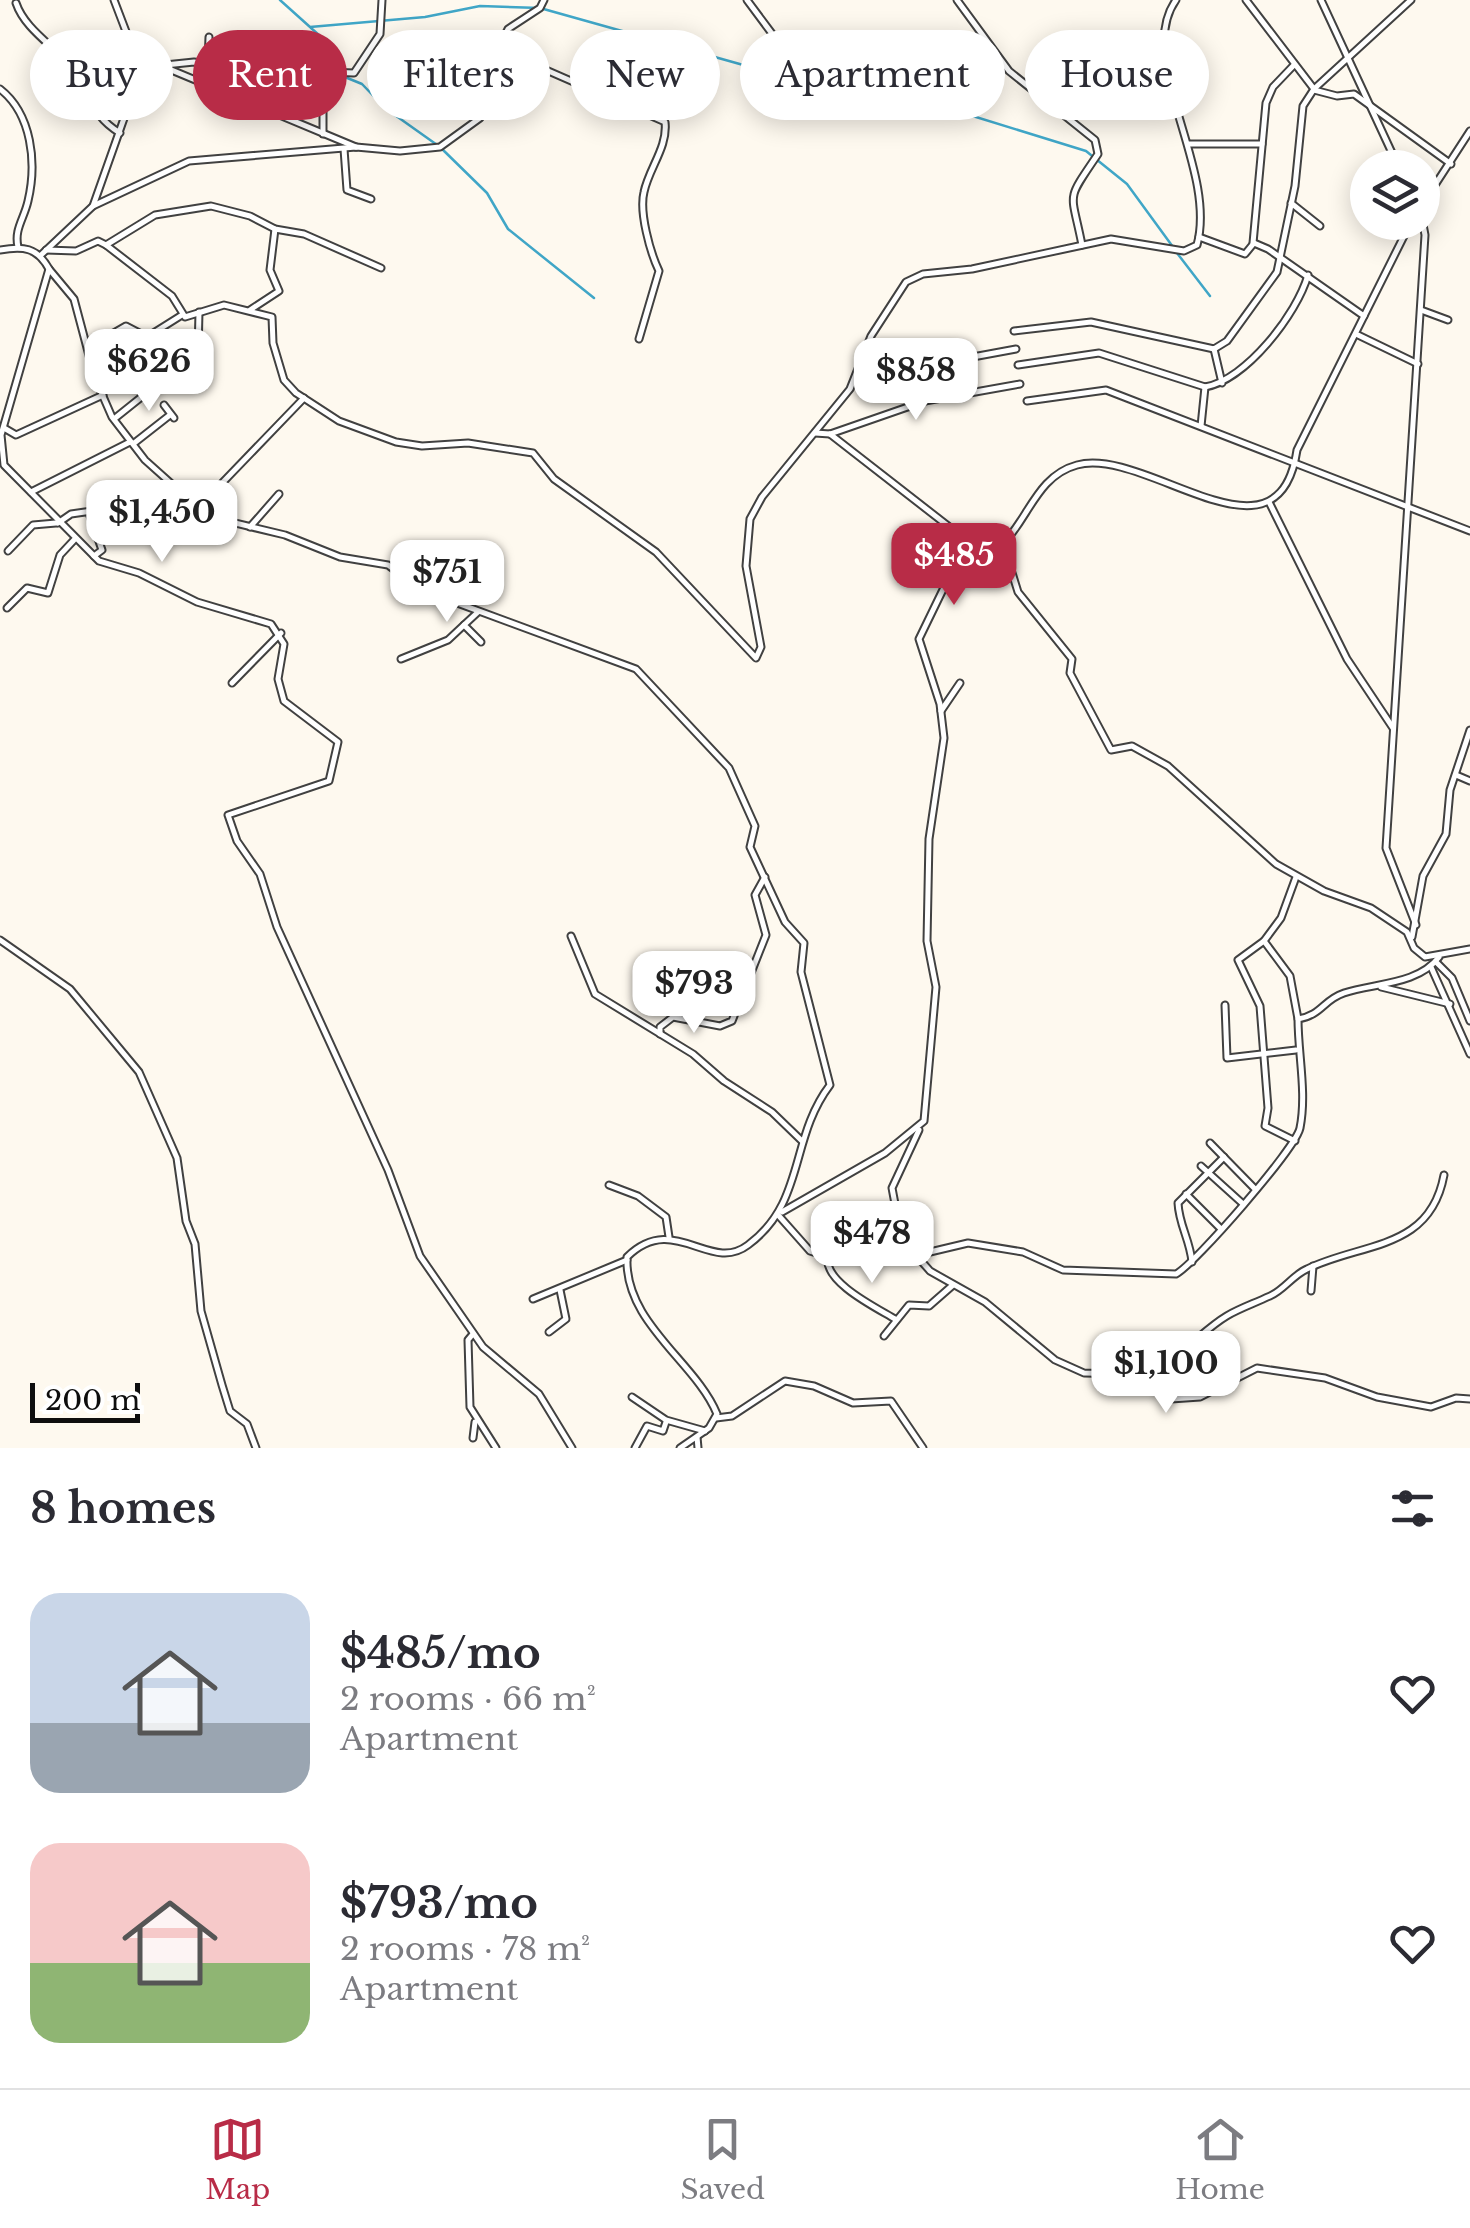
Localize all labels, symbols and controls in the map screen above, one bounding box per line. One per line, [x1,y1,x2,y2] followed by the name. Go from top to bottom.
[30,30,173,120] chip: Buy
[193,30,347,120] chip: Rent
[367,30,550,120] chip: Filters
[570,30,720,120] chip: New
[740,30,1005,120] chip: Apartment
[1025,30,1209,120] chip: House
[1350,150,1440,240] map controls
[1350,150,1440,240] button: layers
[90,329,208,414] pin: $626
[857,338,975,423] pin: $858
[107,341,191,381] text: $626
[876,350,956,390] text: $858
[81,480,243,565] pin: $1,450
[108,492,216,532] text: $1,450
[895,523,1013,608] pin: $485
[913,535,995,575] text: $485
[388,540,506,625] pin: $751
[412,552,482,592] text: $751
[635,951,753,1036] pin: $793
[654,963,734,1003] text: $793
[813,1201,931,1286] pin: $478
[833,1213,911,1253] text: $478
[1085,1331,1247,1416] pin: $1,100
[1113,1343,1219,1383] text: $1,100
[30,1378,140,1422] scale bar
[45,1383,140,1418] text: 200 m
[1385,1481,1440,1536] icon: filters
[30,1482,216,1534] text: 8 homes
[340,1627,541,1679] text: $485/mo
[110,1633,230,1753] icon: home
[1385,1666,1440,1721] icon: heart
[340,1679,596,1719] text: 2 rooms · 66 m²
[340,1719,518,1759] text: Apartment
[340,1877,538,1929] text: $793/mo
[110,1883,230,2003] icon: home
[1385,1916,1440,1971] icon: heart
[340,1929,590,1969] text: 2 rooms · 78 m²
[340,1969,518,2009] text: Apartment
[205,2112,270,2207] tab: Map
[681,2112,765,2207] tab: Saved
[1175,2112,1265,2207] tab: Home

